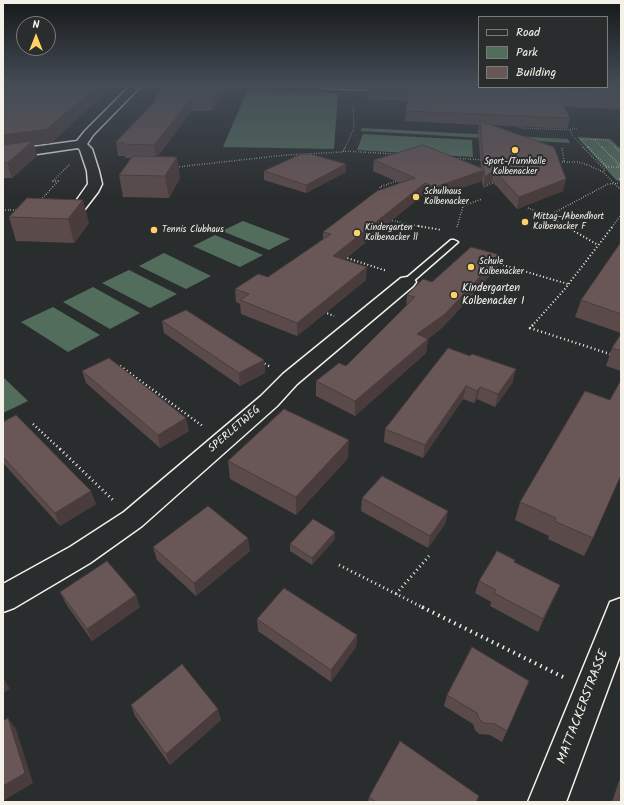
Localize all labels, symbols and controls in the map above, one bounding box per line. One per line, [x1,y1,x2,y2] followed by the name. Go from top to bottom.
[16,16,56,56] north arrow
[33,16,39,34] text: N
[478,16,608,88] legend
[516,23,540,42] text: Road
[516,43,538,62] text: Park
[516,63,556,82] text: Building
[510,145,520,155] marker: Sport-/Turnhalle Kolbenacker
[484,157,546,178] place label: Sport-/Turnhalle Kolbenacker
[424,187,469,208] place label: Schulhaus Kolbenacker
[411,192,421,202] marker: Schulhaus Kolbenacker
[533,212,604,233] place label: Mittag-/Abendhort Kolbenacker F
[520,217,530,227] marker: Mittag-/Abendhort Kolbenacker F
[365,223,418,244] place label: Kindergarten Kolbenacker ll
[149,225,159,235] marker: Tennis Clubhaus
[162,225,224,235] place label: Tennis Clubhaus
[352,228,362,238] marker: Kindergarten Kolbenacker ll
[479,257,524,278] place label: Schule Kolbenacker
[466,262,476,272] marker: Schule Kolbenacker
[462,282,524,308] place label: Kindergarten Kolbenacker I
[449,290,459,300] marker: Kindergarten Kolbenacker I
[206,404,264,456] street label: SPERLETWEG
[555,648,613,766] street label: MATTACKERSTRASSE

